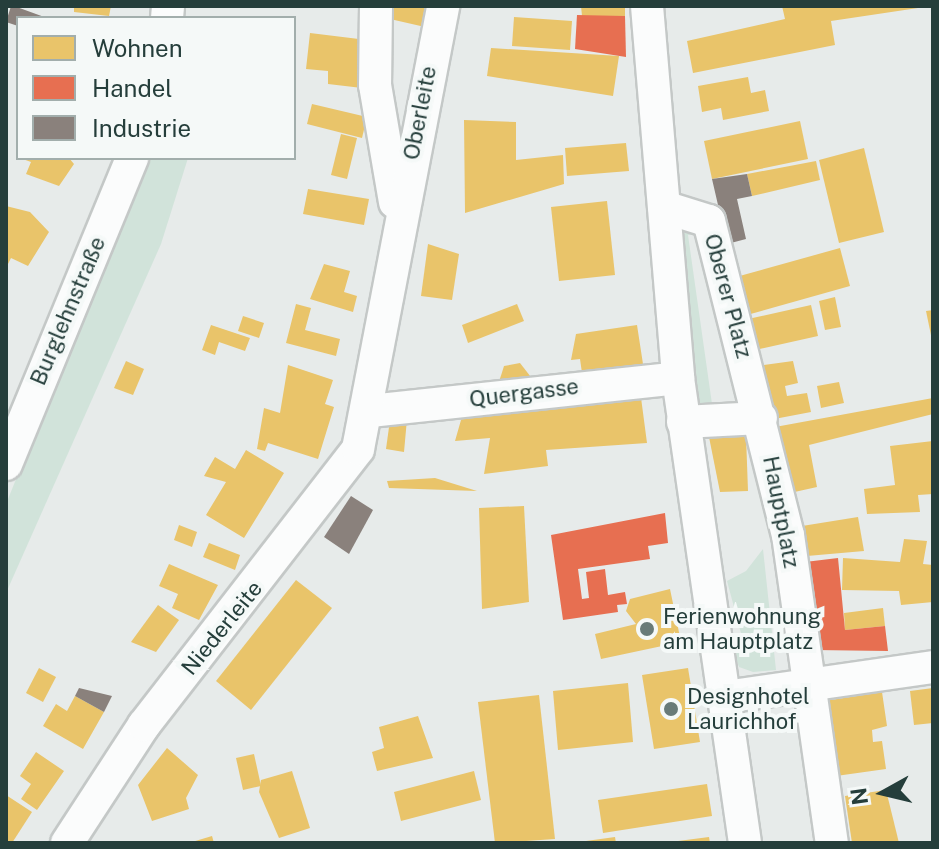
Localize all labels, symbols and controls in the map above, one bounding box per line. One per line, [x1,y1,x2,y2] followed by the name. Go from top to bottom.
[16,16,296,160] legend
[92,34,183,62] text: Wohnen
[398,64,442,162] street label: Oberleite
[92,74,173,102] text: Handel
[92,114,191,142] text: Industrie
[699,231,757,361] street label: Oberer Platz
[25,233,111,389] street label: Burglehnstraße
[468,373,580,413] street label: Quergasse
[757,454,805,570] street label: Hauptplatz
[176,576,268,680] street label: Niederleite
[663,603,821,654] place label: Ferienwohnung am Hauptplatz
[638,620,656,638] marker: Ferienwohnung am Hauptplatz
[687,683,810,734] place label: Designhotel Laurichhof
[662,700,680,718] marker: Designhotel Laurichhof
[843,753,923,833] north arrow
[845,786,873,807] text: N

